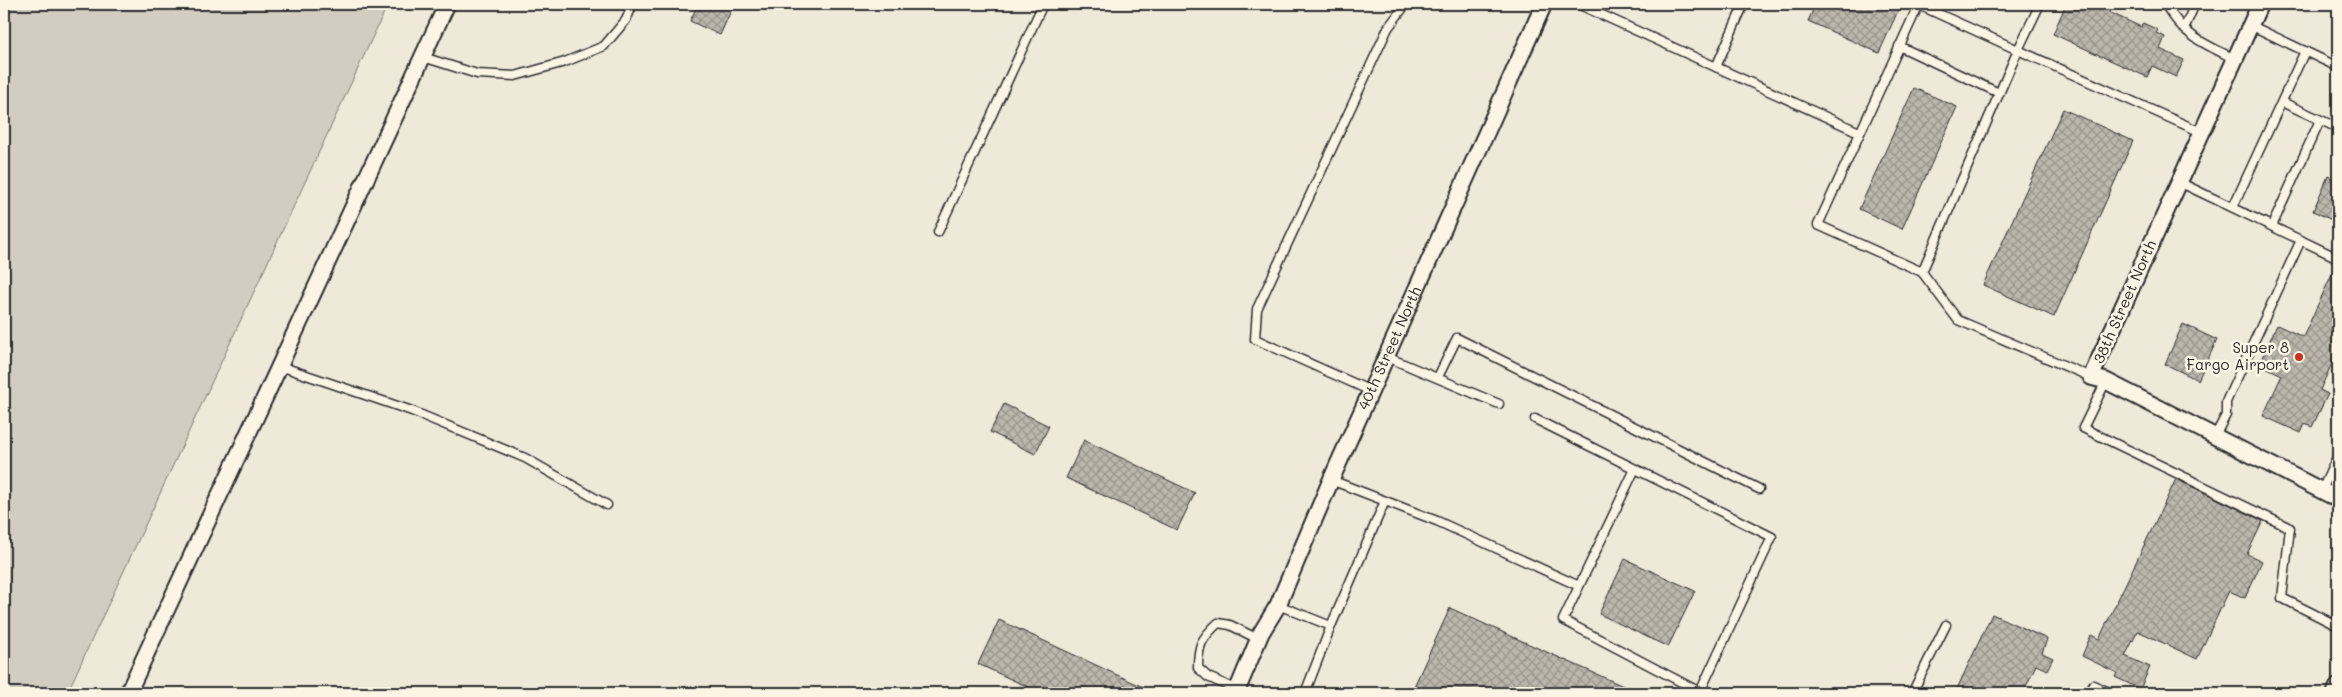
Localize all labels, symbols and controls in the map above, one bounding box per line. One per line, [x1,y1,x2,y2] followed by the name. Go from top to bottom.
[2088,237,2160,366] street label: 38th Street North
[1353,283,1425,413] street label: 40th Street North
[2187,337,2289,374] place label: Super 8 Fargo Airport
[2293,351,2305,363] marker: Super 8 Fargo Airport

